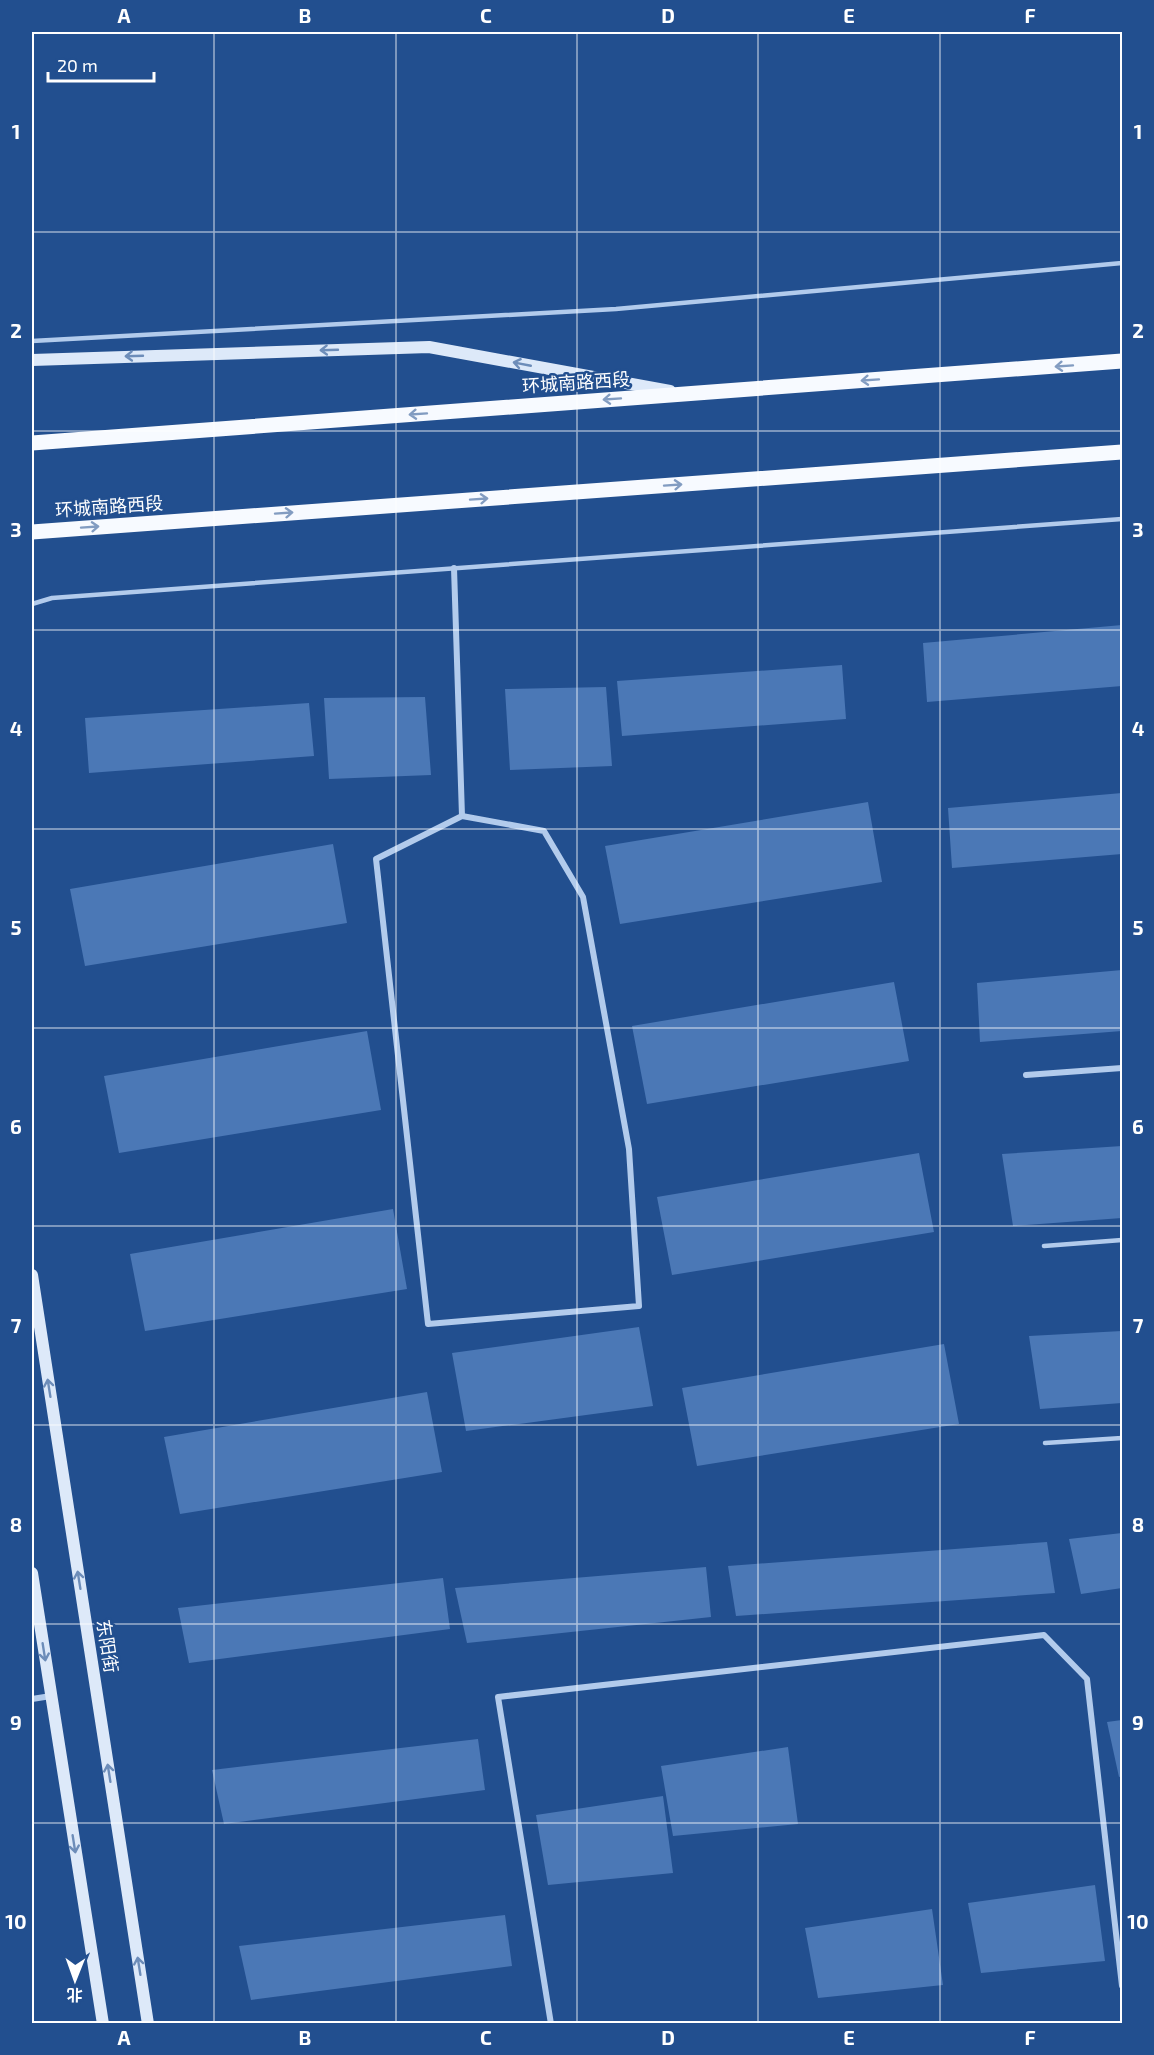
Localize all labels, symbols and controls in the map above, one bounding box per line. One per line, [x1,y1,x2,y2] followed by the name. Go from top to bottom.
[117,3,131,27] text: A
[299,3,311,27] text: B
[480,3,492,27] text: C
[661,3,675,27] text: D
[843,3,855,27] text: E
[1024,3,1036,27] text: F
[48,45,154,83] scale bar
[57,54,98,76] text: 20 m
[12,119,20,143] text: 1
[1134,119,1142,143] text: 1
[10,318,22,342] text: 2
[1132,318,1144,342] text: 2
[319,344,339,356] one-way arrow
[124,351,144,362] one-way arrow
[513,358,532,369] one-way arrow
[1055,360,1075,371] one-way arrow
[521,367,631,397] street label: 环城南路西段
[860,375,880,386] one-way arrow
[603,394,623,405] one-way arrow
[408,408,428,419] one-way arrow
[663,479,683,490] one-way arrow
[54,491,164,521] street label: 环城南路西段
[468,493,488,504] one-way arrow
[274,507,294,518] one-way arrow
[10,517,22,541] text: 3
[1132,517,1144,541] text: 3
[79,522,99,533] one-way arrow
[10,716,23,740] text: 4
[1132,716,1145,740] text: 4
[10,915,22,939] text: 5
[1132,915,1144,939] text: 5
[10,1114,22,1138] text: 6
[1132,1114,1144,1138] text: 6
[11,1313,22,1337] text: 7
[1133,1313,1144,1337] text: 7
[43,1378,54,1398] one-way arrow
[10,1512,22,1536] text: 8
[1132,1512,1144,1536] text: 8
[74,1571,85,1591] one-way arrow
[93,1618,123,1674] street label: 东阳街
[39,1641,50,1661] one-way arrow
[10,1710,22,1734] text: 9
[1132,1710,1144,1734] text: 9
[104,1764,115,1783] one-way arrow
[69,1834,80,1854] one-way arrow
[5,1909,27,1933] text: 10
[1127,1909,1149,1933] text: 10
[45,1950,105,2010] north arrow
[134,1956,145,1976] one-way arrow
[67,1986,83,2005] text: 北
[117,2025,131,2049] text: A
[299,2025,311,2049] text: B
[480,2025,492,2049] text: C
[661,2025,675,2049] text: D
[843,2025,855,2049] text: E
[1024,2025,1036,2049] text: F

